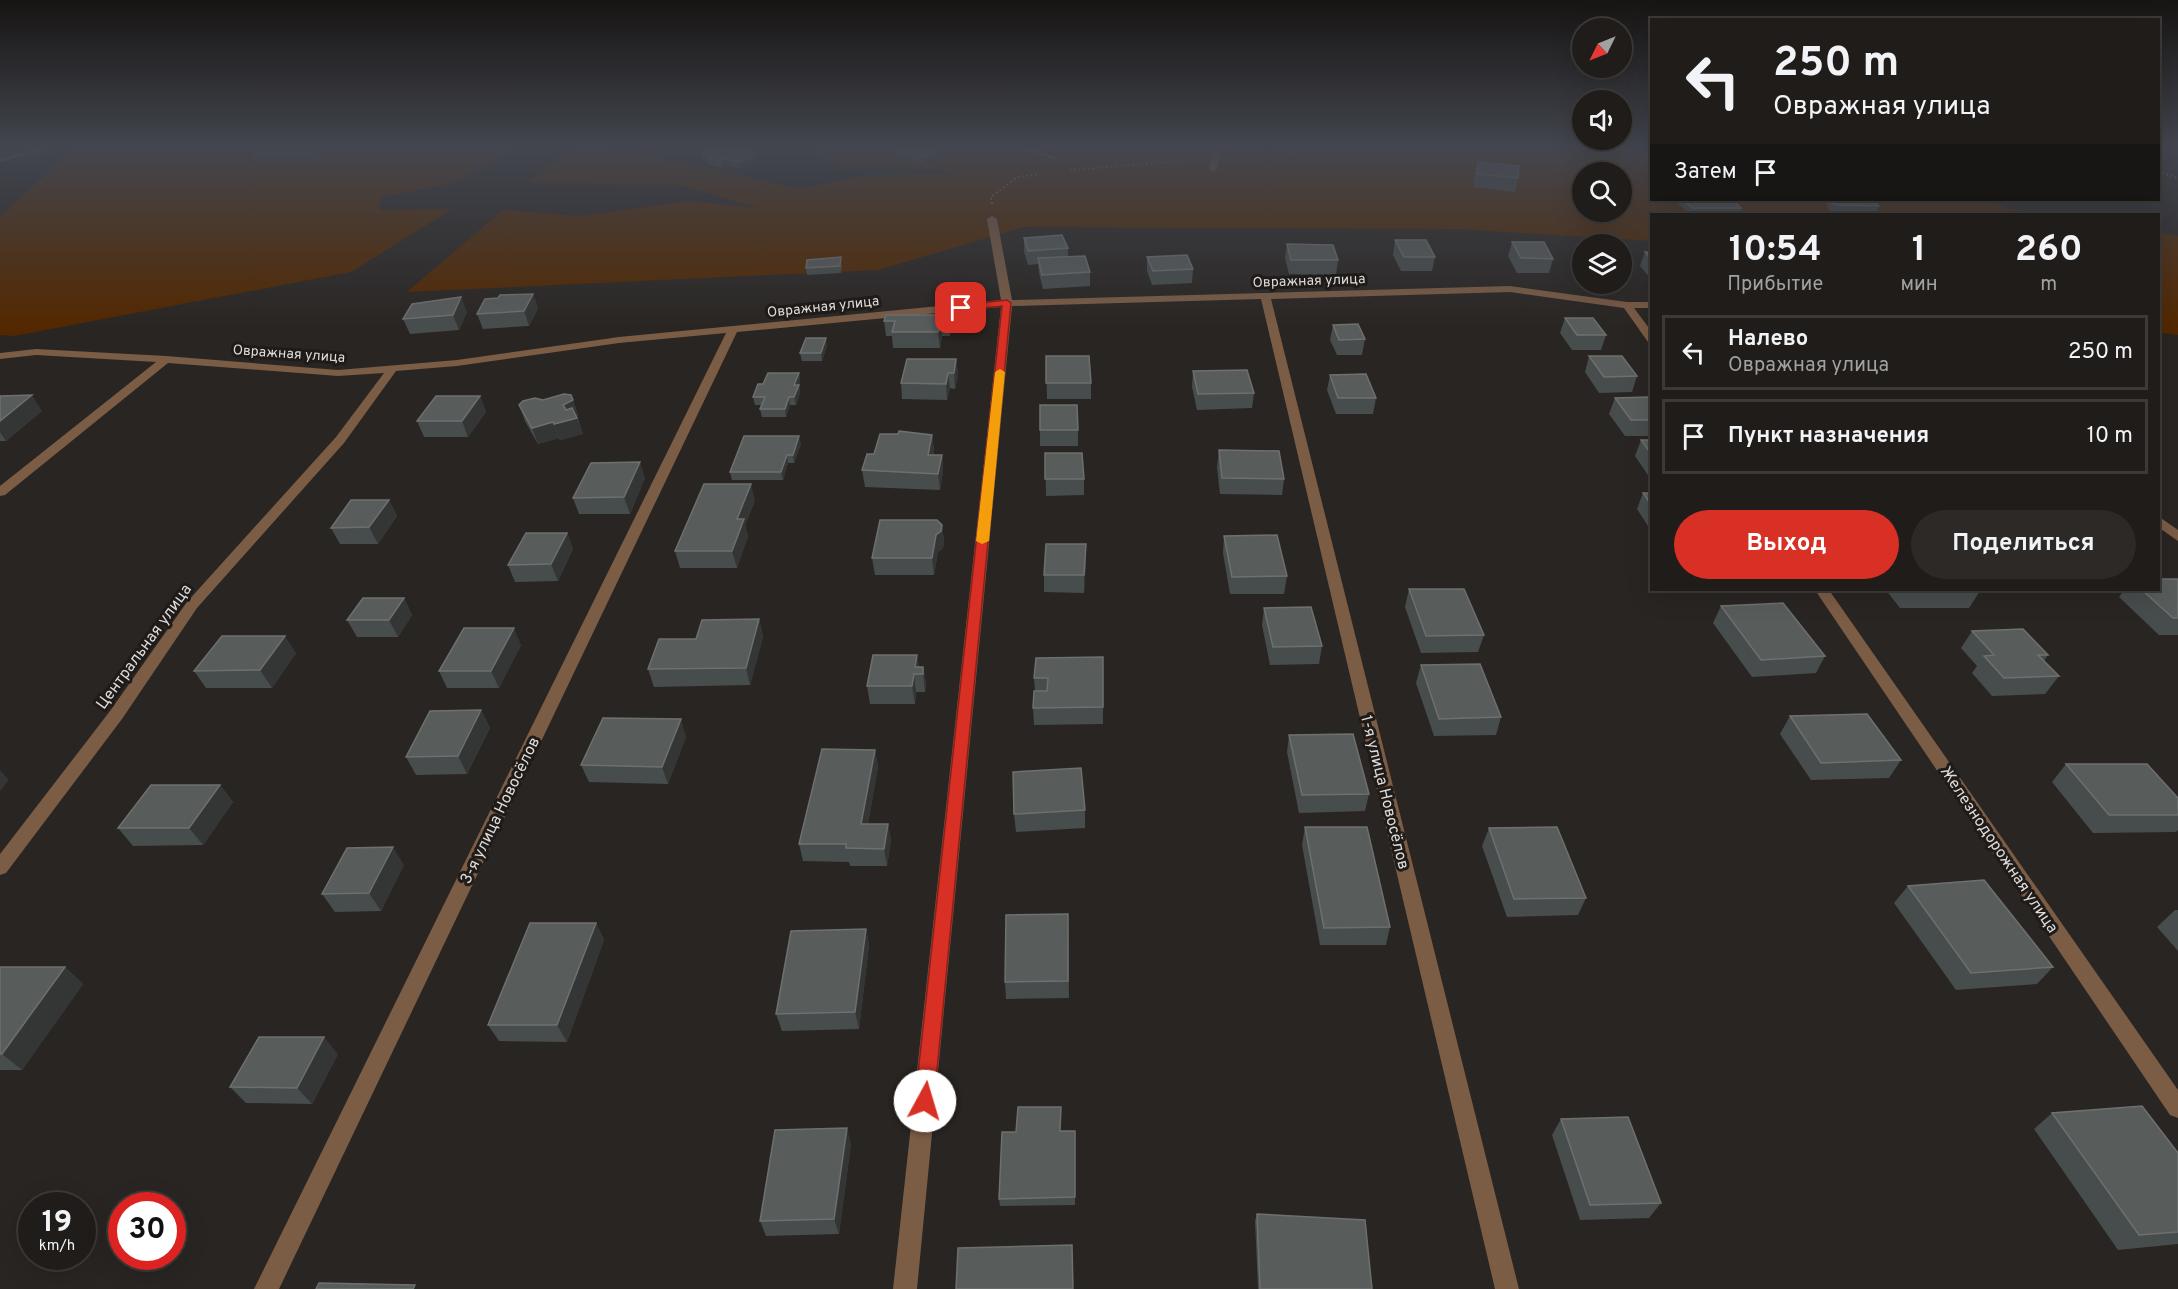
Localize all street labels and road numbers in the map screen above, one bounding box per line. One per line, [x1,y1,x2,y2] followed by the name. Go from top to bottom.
[1252,271,1366,292] street label: Овражная улица
[766,293,880,322] street label: Овражная улица
[232,342,346,367] street label: Овражная улица
[92,581,197,714] street label: Центральная улица
[1355,713,1413,872] street label: 1-я улица Новосёлов
[456,734,545,888] street label: 3-я улица Новосёлов
[1935,763,2062,937] street label: Железнодорожная улица

